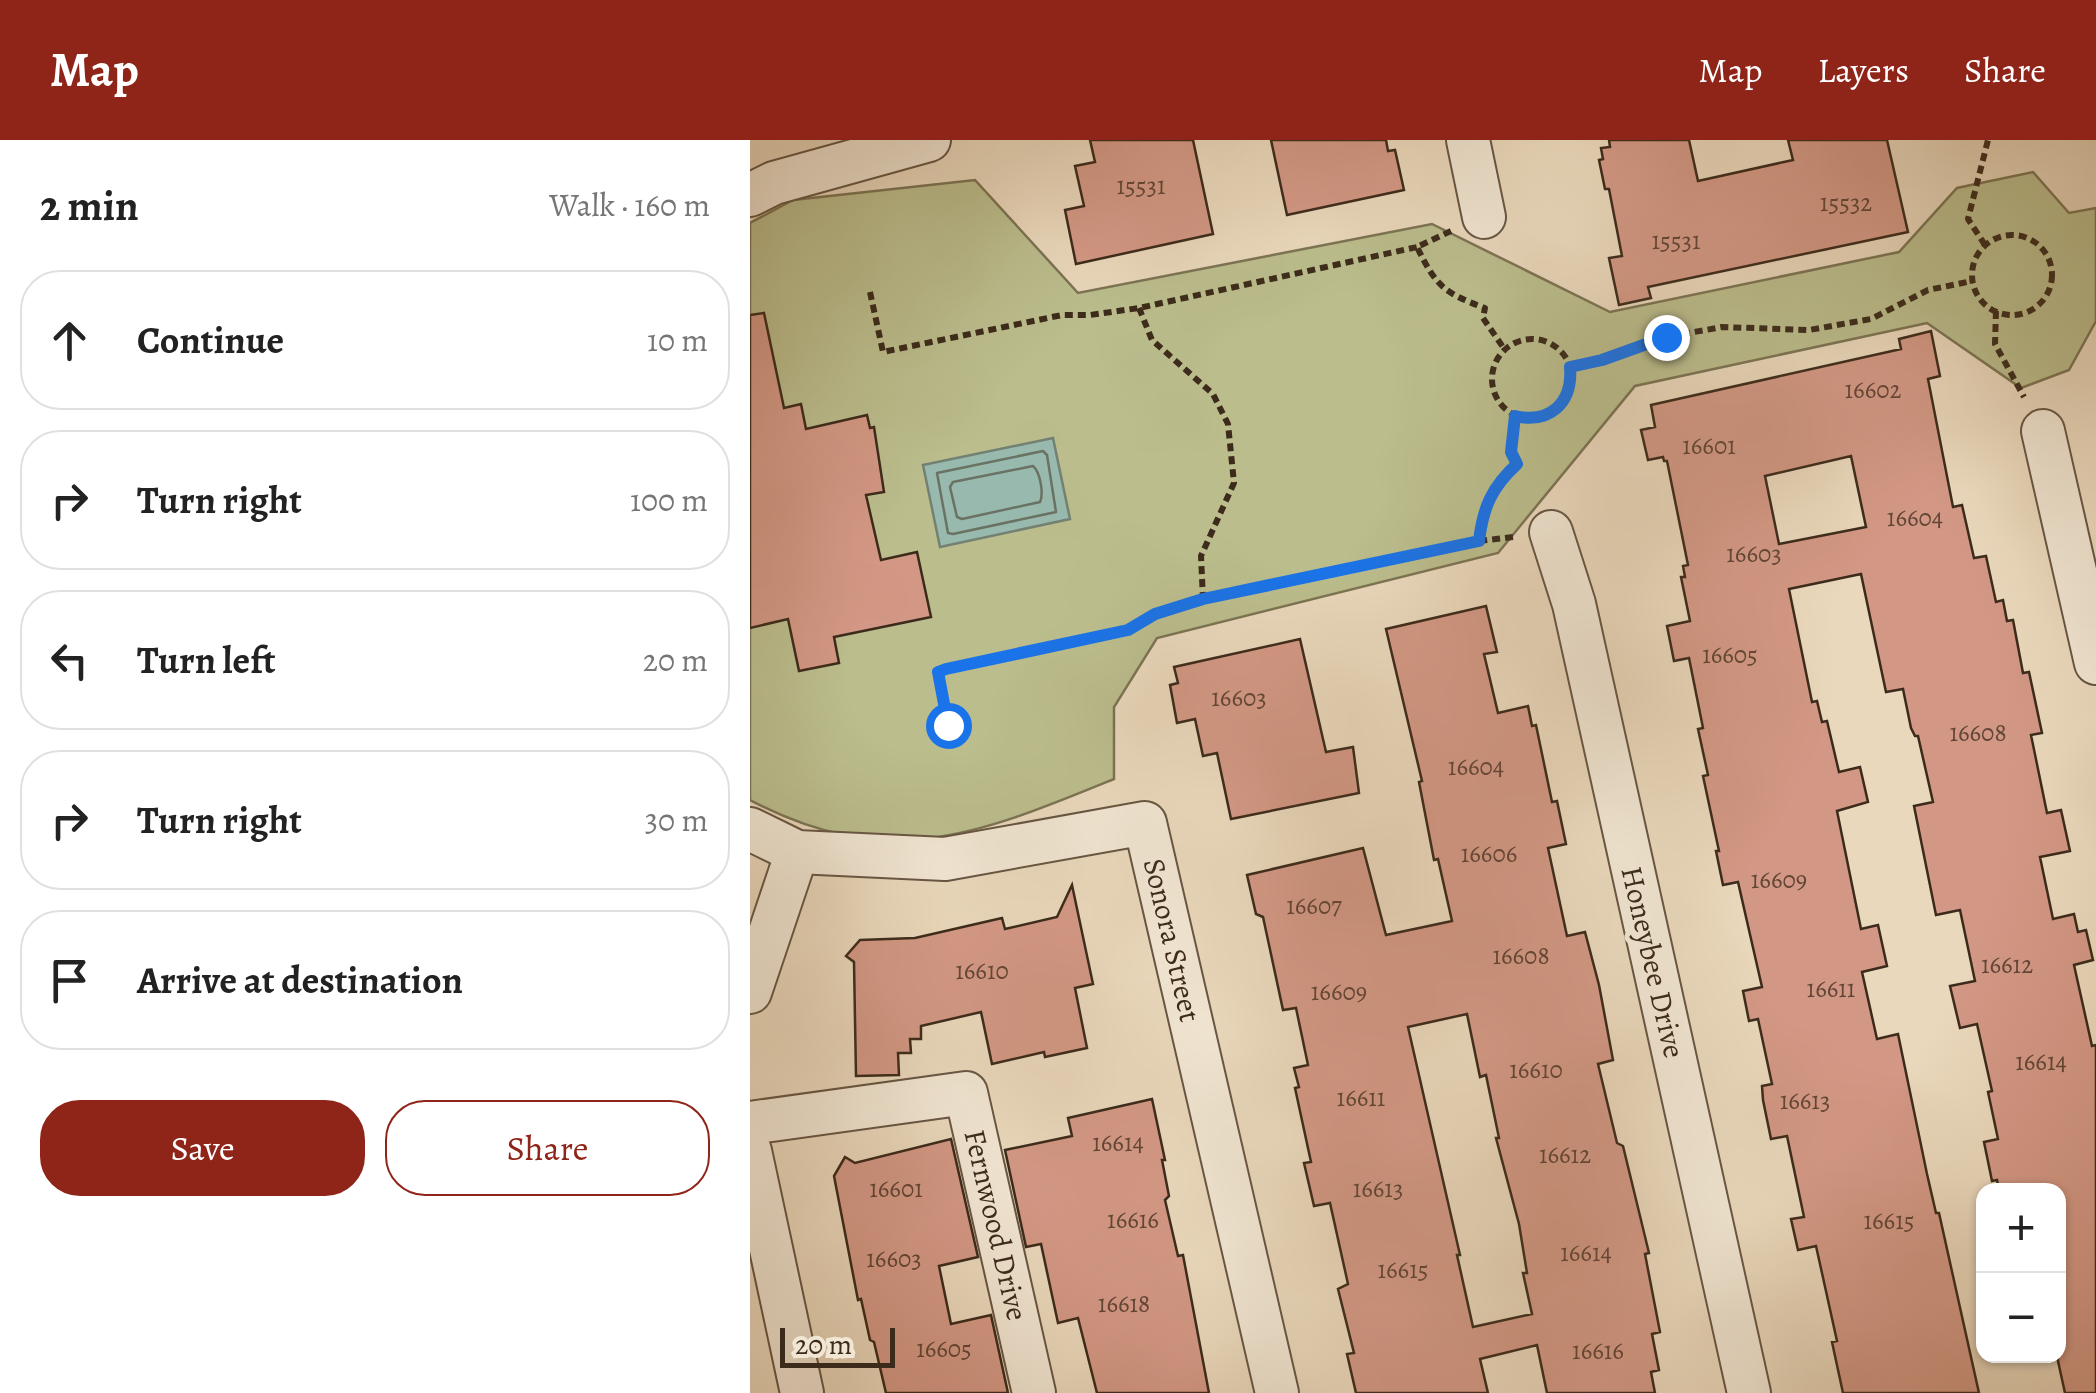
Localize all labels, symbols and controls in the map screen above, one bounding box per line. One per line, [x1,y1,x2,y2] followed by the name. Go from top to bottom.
[50,37,139,103] text: Map
[1698,46,1762,94] text: Map
[1817,46,1909,94] text: Layers
[1964,46,2046,94] text: Share
[1116,169,1166,203] house number: 15531
[40,177,139,234] text: 2 min
[549,183,710,227] text: Walk · 160 m
[1820,186,1872,220] house number: 15532
[1651,224,1701,258] house number: 15531
[42,313,97,368] icon: ahead
[137,314,284,366] text: Continue
[1644,315,1690,361] route end
[647,318,708,362] text: 10 m
[1845,373,1902,407] house number: 16602
[1682,429,1736,463] house number: 16601
[42,473,97,528] icon: right
[137,474,302,526] text: Turn right
[630,478,708,522] text: 100 m
[1887,501,1943,535] house number: 16604
[1726,537,1782,571] house number: 16603
[42,633,97,688] icon: left
[137,634,276,686] text: Turn left
[643,638,708,682] text: 20 m
[1702,638,1758,672] house number: 16605
[1211,681,1267,715] house number: 16603
[926,703,972,749] route start
[1949,716,2007,750] house number: 16608
[1448,750,1504,784] house number: 16604
[42,793,97,848] icon: right
[137,794,302,846] text: Turn right
[645,798,708,842] text: 30 m
[1461,837,1517,871] house number: 16606
[1134,854,1210,1026] street label: Sonora Street
[1612,862,1694,1062] street label: Honeybee Drive
[1751,863,1807,897] house number: 16609
[1286,889,1342,923] house number: 16607
[1492,939,1550,973] house number: 16608
[1981,948,2033,982] house number: 16612
[42,953,97,1008] icon: arrive
[137,954,463,1006] text: Arrive at destination
[955,954,1009,988] house number: 16610
[1807,972,1855,1006] house number: 16611
[1311,975,1367,1009] house number: 16609
[2015,1045,2067,1079] house number: 16614
[1509,1053,1563,1087] house number: 16610
[1337,1081,1385,1115] house number: 16611
[1780,1084,1830,1118] house number: 16613
[40,1100,365,1196] button: Save
[385,1100,710,1196] button: Share
[955,1126,1037,1324] street label: Fernwood Drive
[1092,1126,1144,1160] house number: 16614
[1539,1138,1591,1172] house number: 16612
[869,1172,923,1206] house number: 16601
[1353,1172,1403,1206] house number: 16613
[1976,1183,2066,1363] map controls
[1976,1183,2066,1273] button: +
[1107,1203,1159,1237] house number: 16616
[1864,1204,1914,1238] house number: 16615
[1560,1236,1612,1270] house number: 16614
[866,1242,922,1276] house number: 16603
[1378,1253,1428,1287] house number: 16615
[1976,1273,2066,1363] button: −
[1098,1287,1150,1321] house number: 16618
[780,1323,895,1368] scale bar
[795,1326,852,1364] text: 20 m
[916,1332,972,1366] house number: 16605
[1572,1334,1624,1368] house number: 16616

